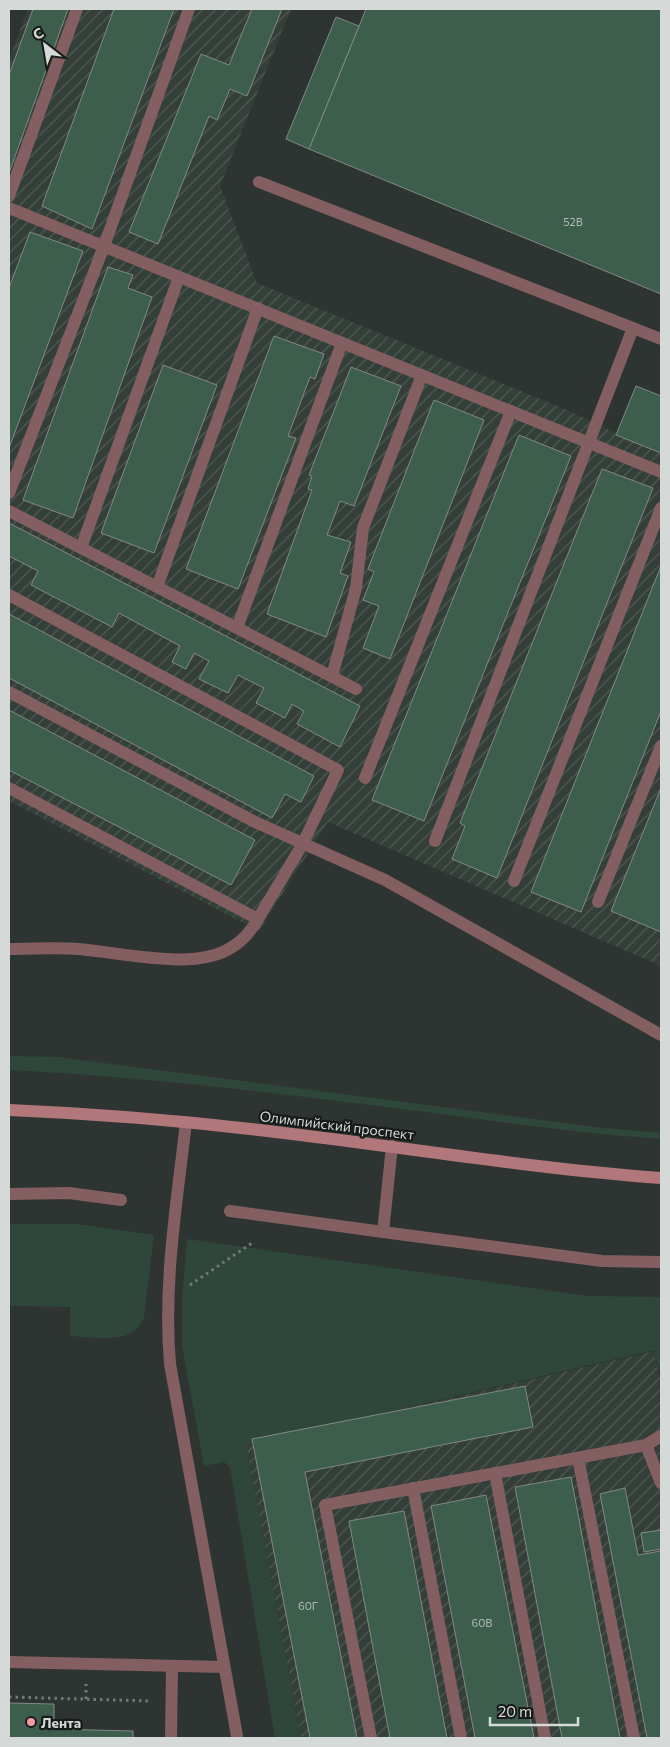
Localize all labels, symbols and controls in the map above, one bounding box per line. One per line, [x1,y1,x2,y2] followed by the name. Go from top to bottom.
[20,20,70,70] north arrow
[30,24,47,43] text: С
[563,215,583,228] house number: 52В
[259,1107,416,1143] street label: Олимпийский проспект
[298,1599,318,1612] house number: 60Г
[472,1616,492,1629] house number: 60В
[490,1694,578,1726] scale bar
[498,1702,532,1720] text: 20 m
[41,1714,81,1731] place label: Лента
[25,1716,37,1728] marker: Лента

